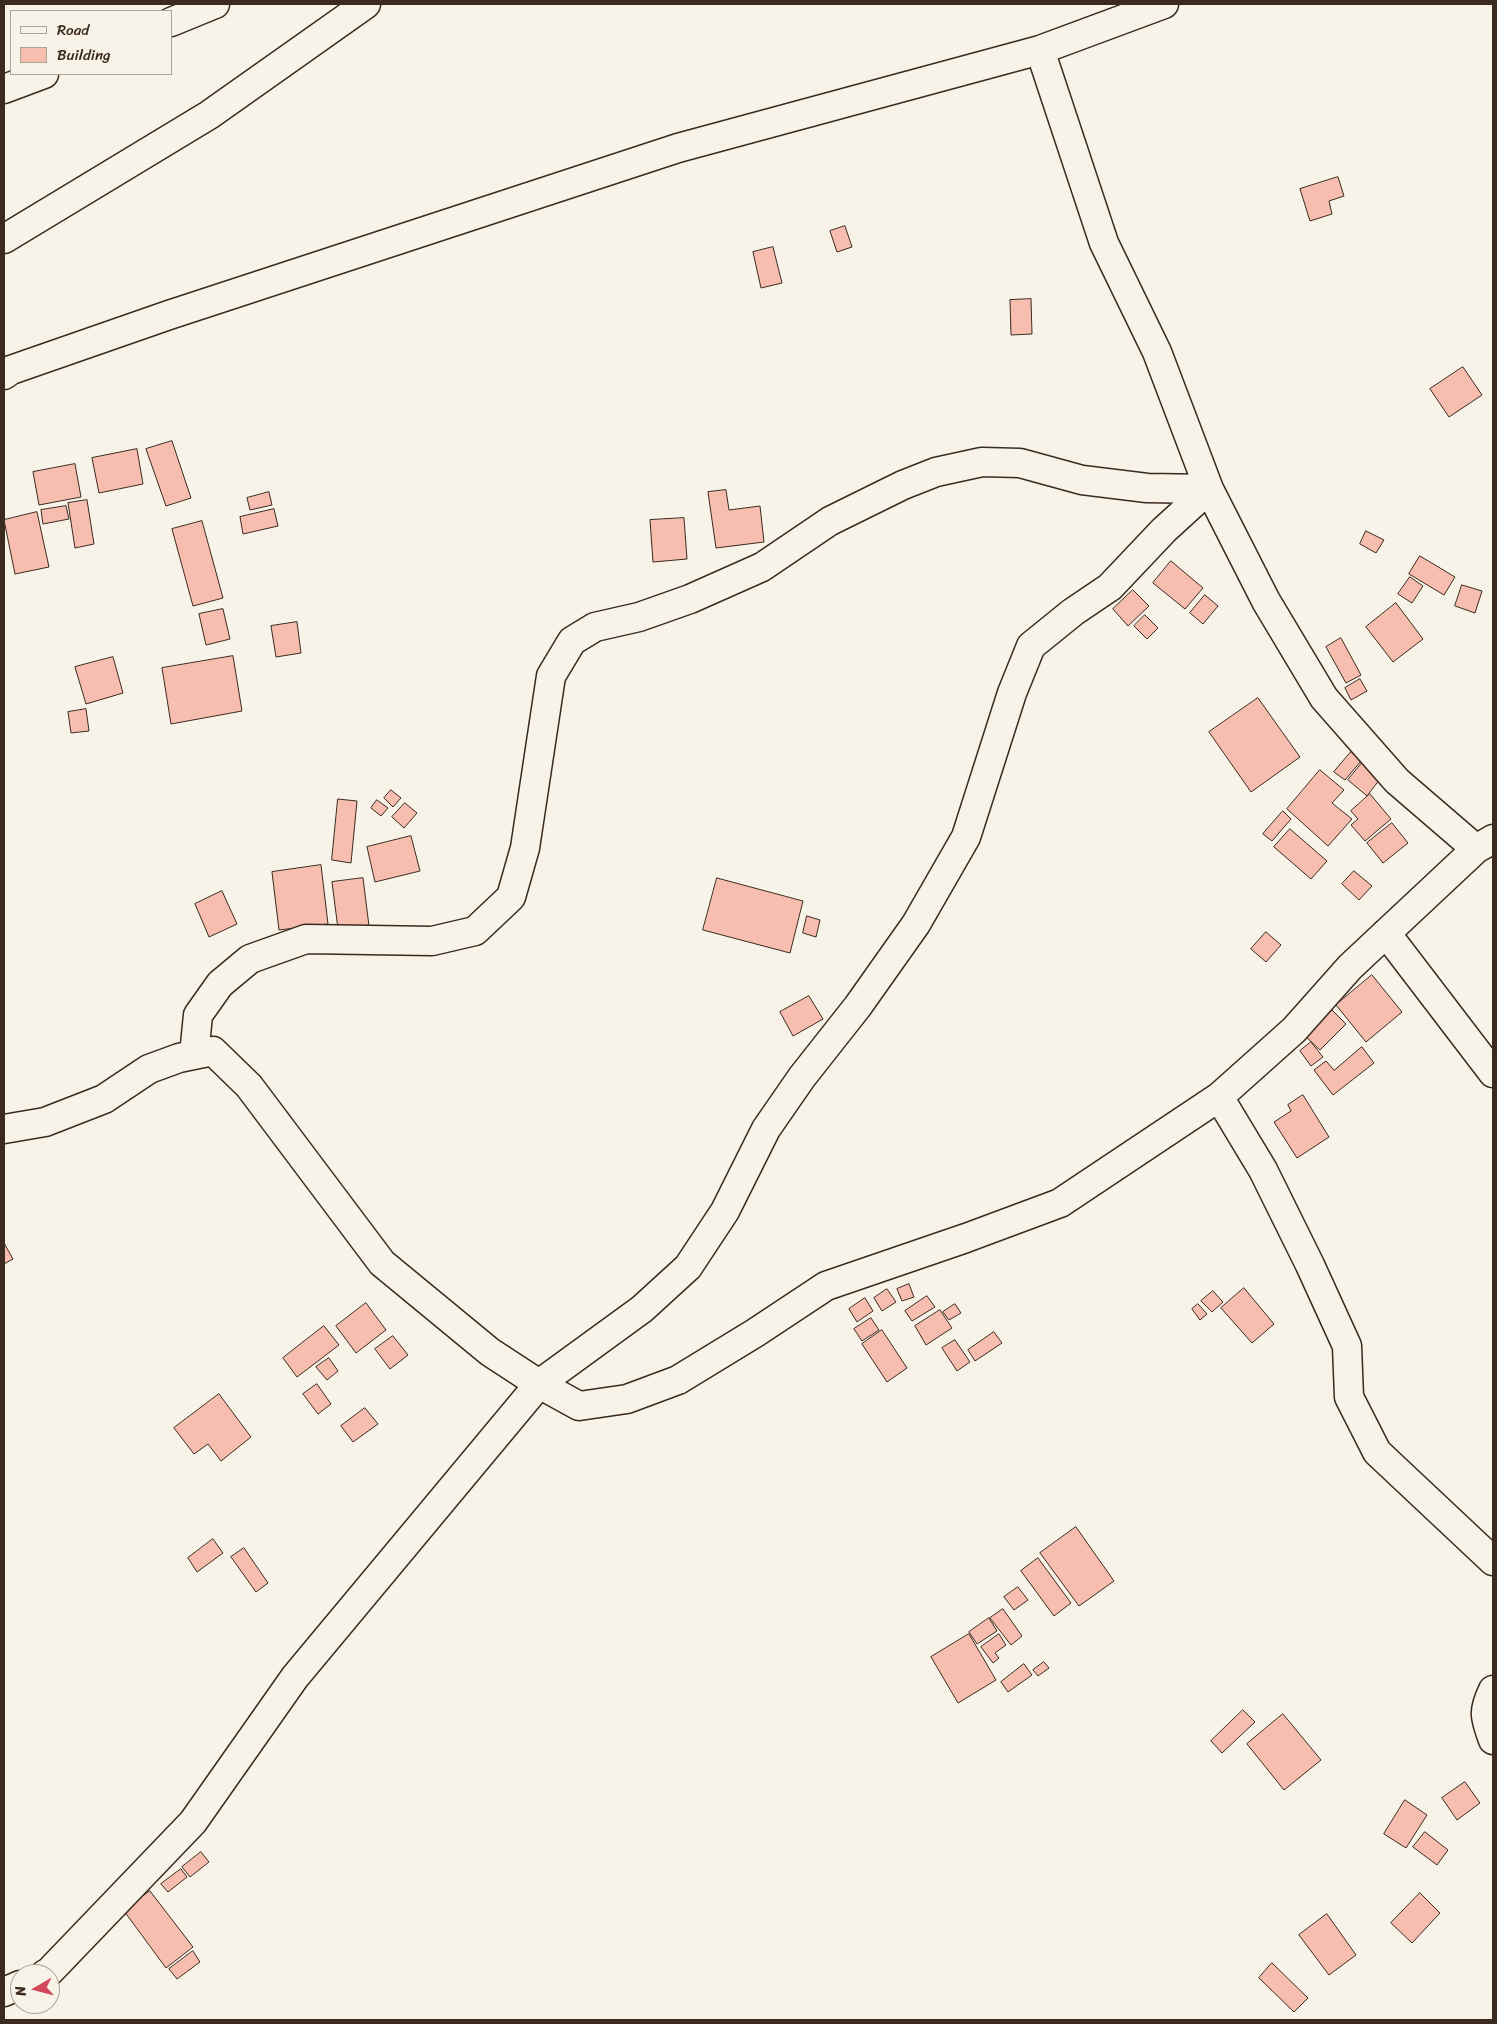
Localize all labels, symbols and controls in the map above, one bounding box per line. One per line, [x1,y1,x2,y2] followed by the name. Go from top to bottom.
[10,10,172,75] legend
[57,17,89,43] text: Road
[57,42,111,68] text: Building
[10,1964,60,2014] north arrow
[8,1984,34,1998] text: N

